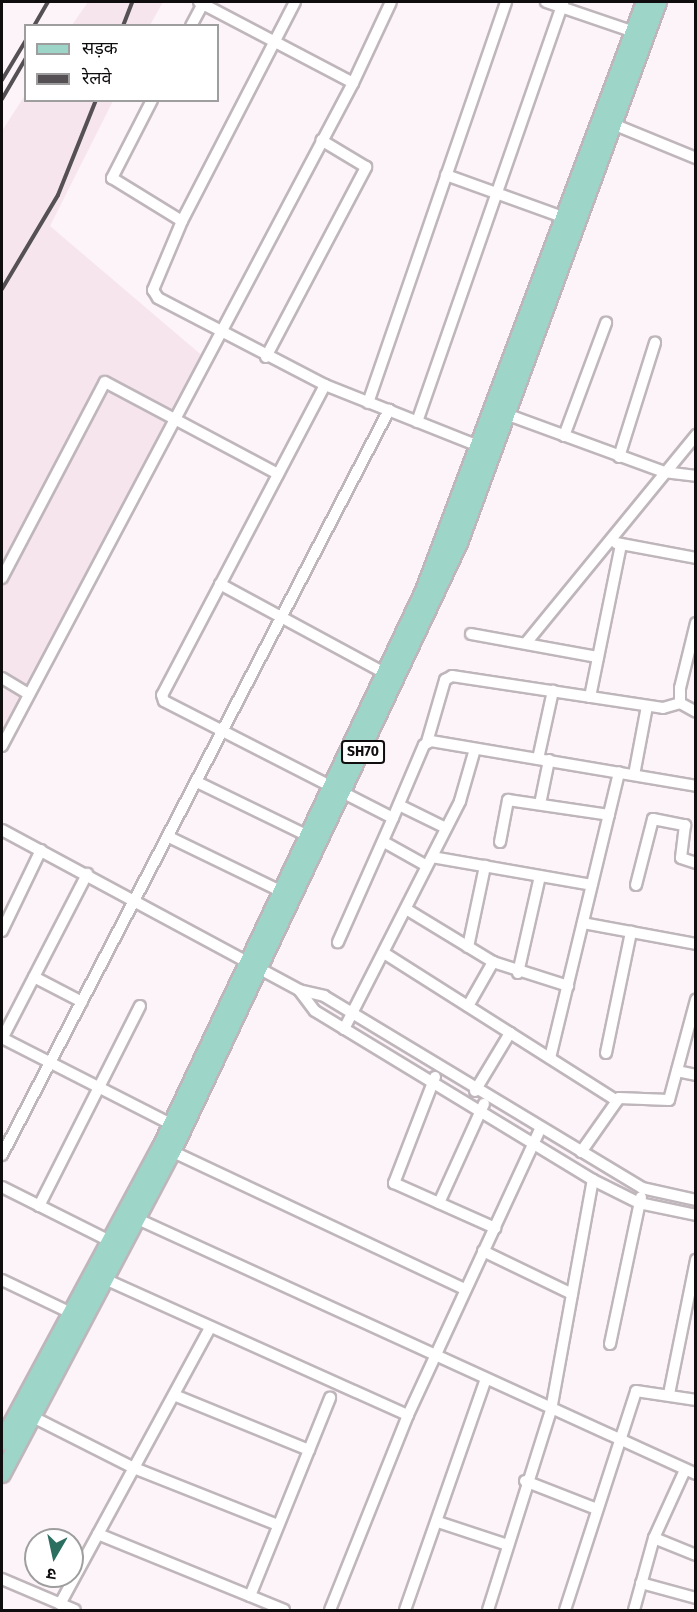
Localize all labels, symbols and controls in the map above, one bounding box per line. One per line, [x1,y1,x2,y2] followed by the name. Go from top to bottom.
[24,24,219,102] legend
[82,37,118,59] text: सड़क
[82,67,112,89] text: रेलवे
[340,741,386,763] road number: SH70
[24,1528,84,1588] north arrow
[45,1564,58,1584] text: उ

